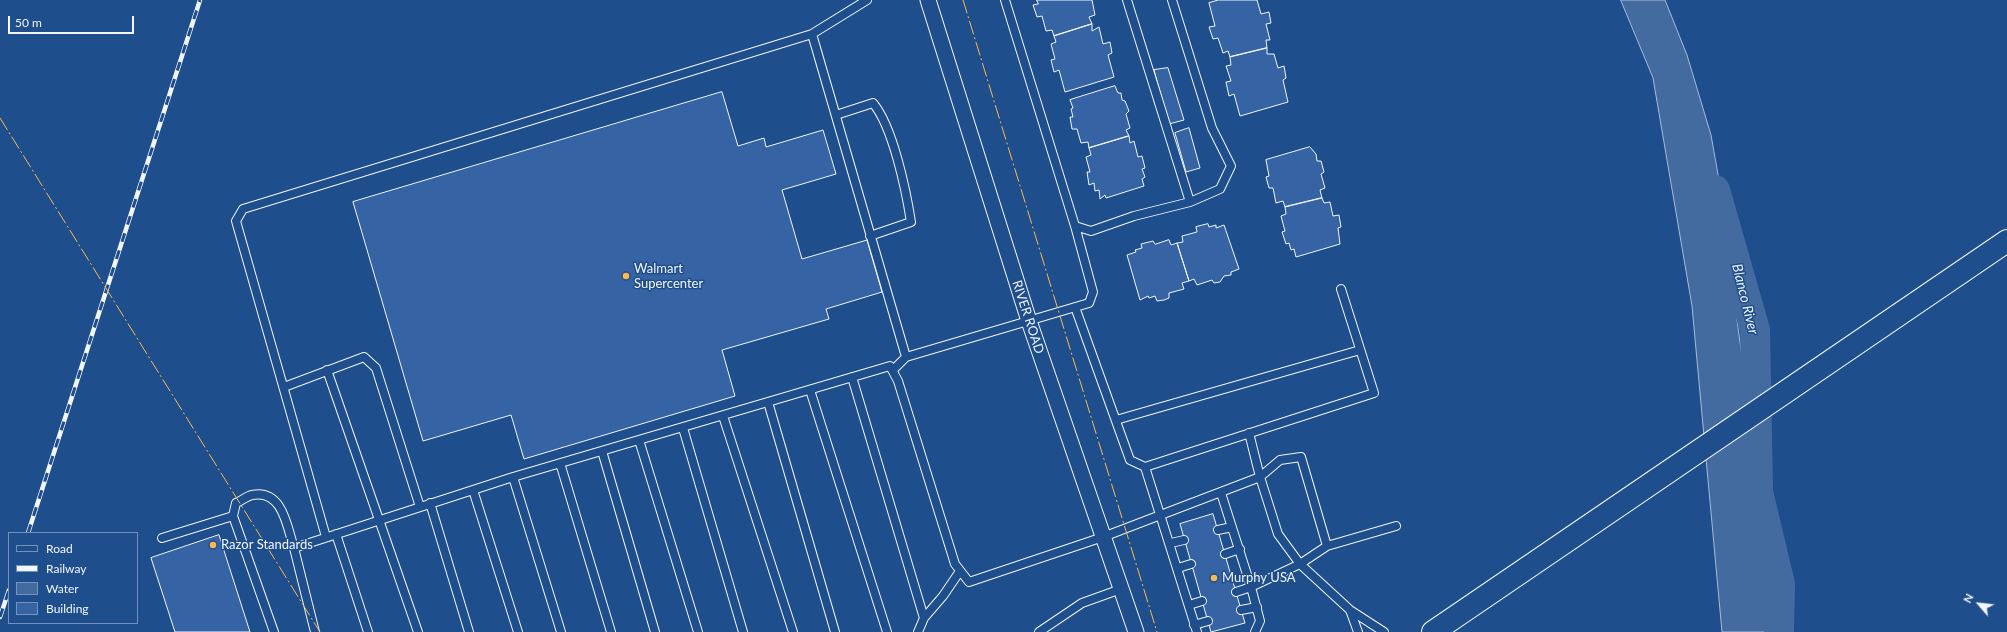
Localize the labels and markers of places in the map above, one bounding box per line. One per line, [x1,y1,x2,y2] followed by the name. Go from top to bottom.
[634,261,703,292] place label: Walmart Supercenter
[621,271,631,281] marker: Walmart Supercenter
[221,537,313,553] place label: Razor Standards
[208,540,218,550] marker: Razor Standards
[1222,570,1296,586] place label: Murphy USA
[1209,573,1219,583] marker: Murphy USA

